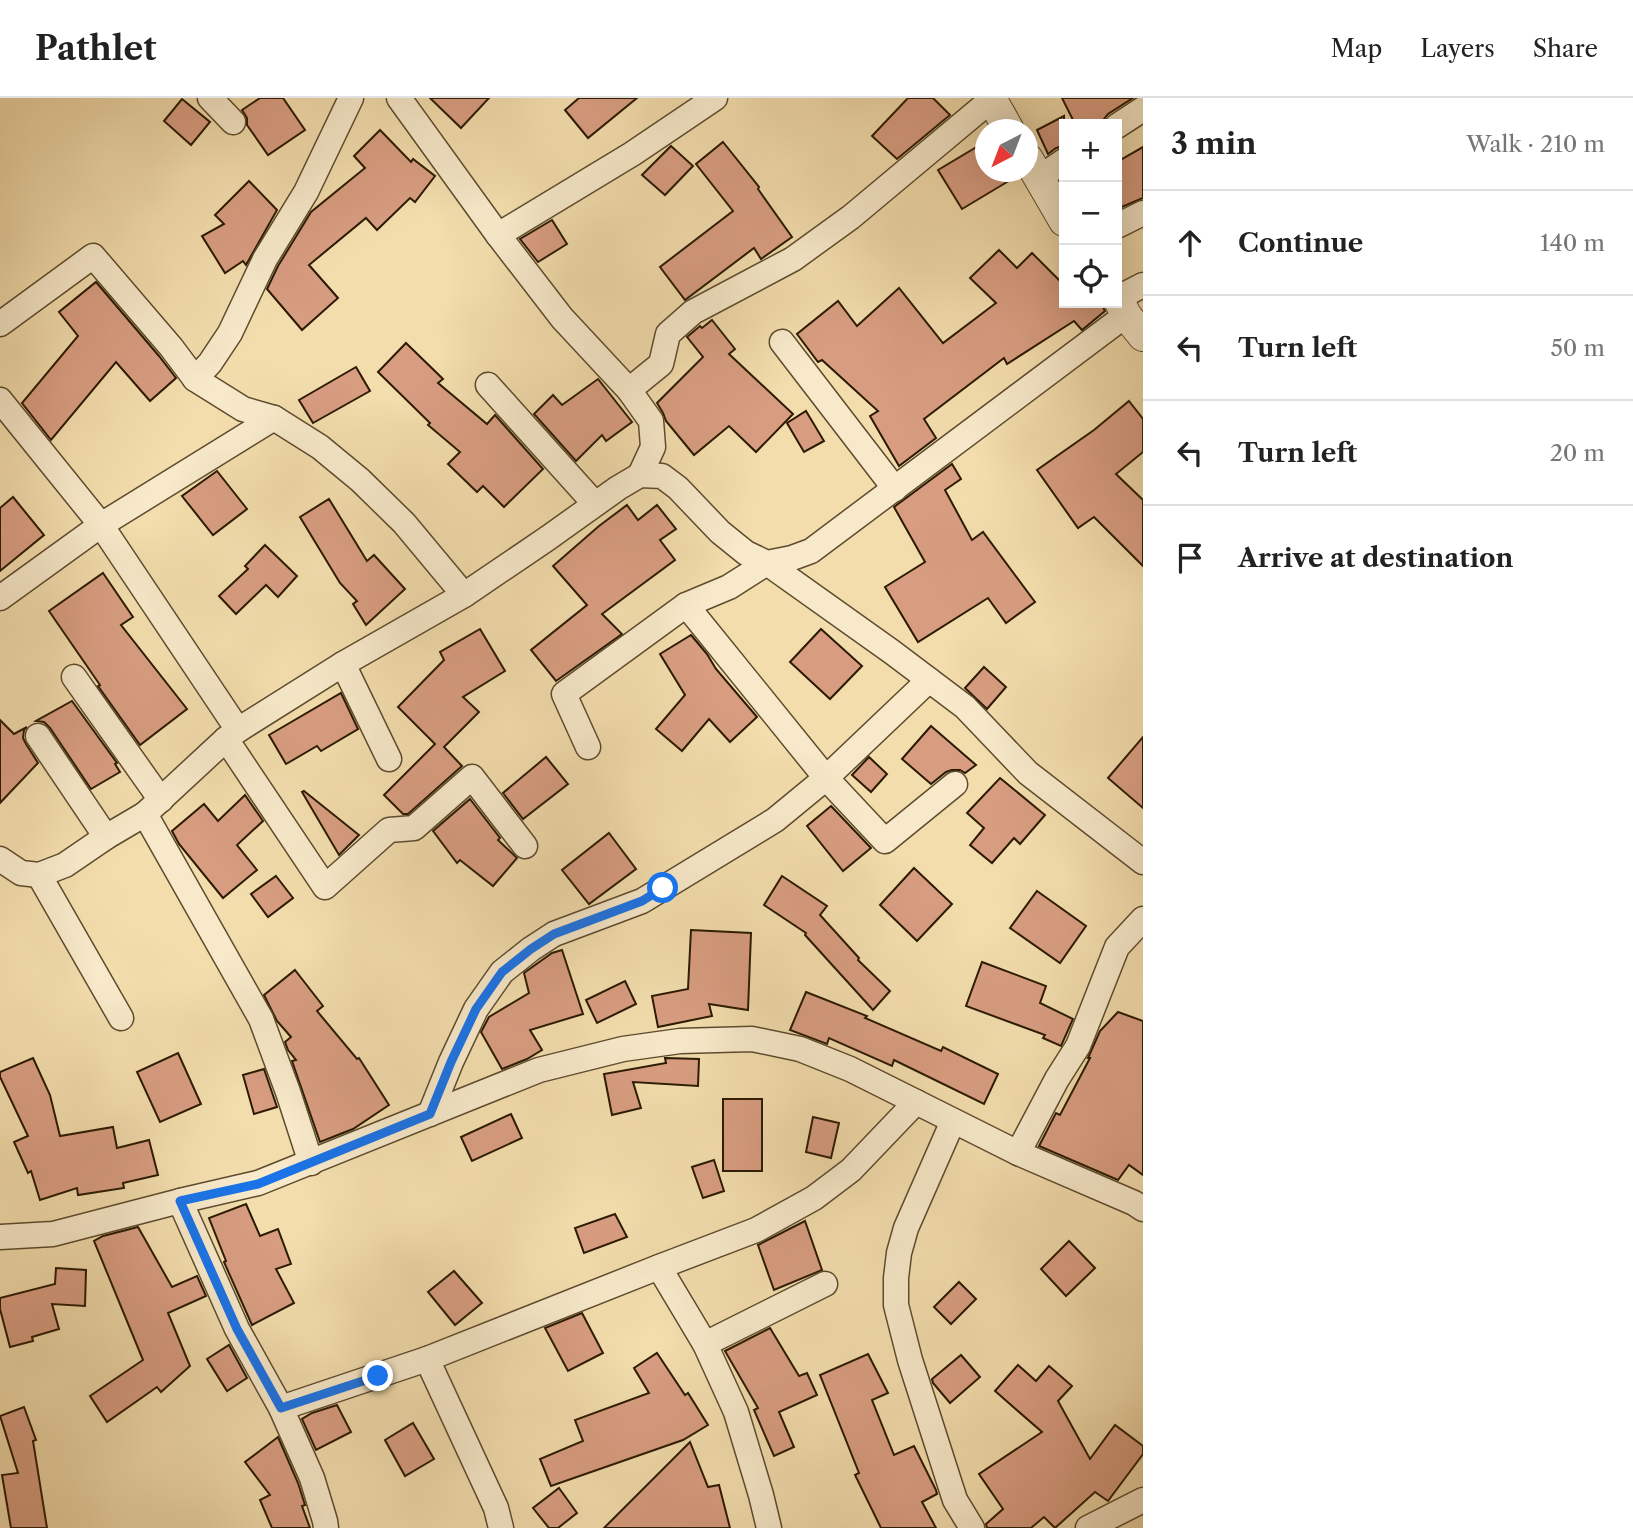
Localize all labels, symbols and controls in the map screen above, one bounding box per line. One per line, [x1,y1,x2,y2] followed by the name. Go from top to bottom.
[35,28,157,69] text: Pathlet
[1331,34,1382,63] text: Map
[1420,34,1495,63] text: Layers
[1533,34,1598,63] text: Share
[975,119,1038,182] north arrow
[1059,119,1122,308] map controls
[1059,119,1122,182] button: +
[1171,125,1257,162] text: 3 min
[1466,130,1605,158] text: Walk · 210 m
[1059,182,1122,245] button: −
[1171,224,1209,262] icon: ahead
[1238,227,1363,259] text: Continue
[1540,229,1605,257] text: 140 m
[1059,245,1122,308] button: locate
[1171,329,1209,367] icon: left
[1238,332,1357,364] text: Turn left
[1550,334,1605,362] text: 50 m
[1171,434,1209,472] icon: left
[1238,437,1357,469] text: Turn left
[1550,439,1605,467] text: 20 m
[1171,539,1209,577] icon: arrive
[1238,542,1513,574] text: Arrive at destination
[647,872,678,903] route start
[362,1360,393,1391] route end

